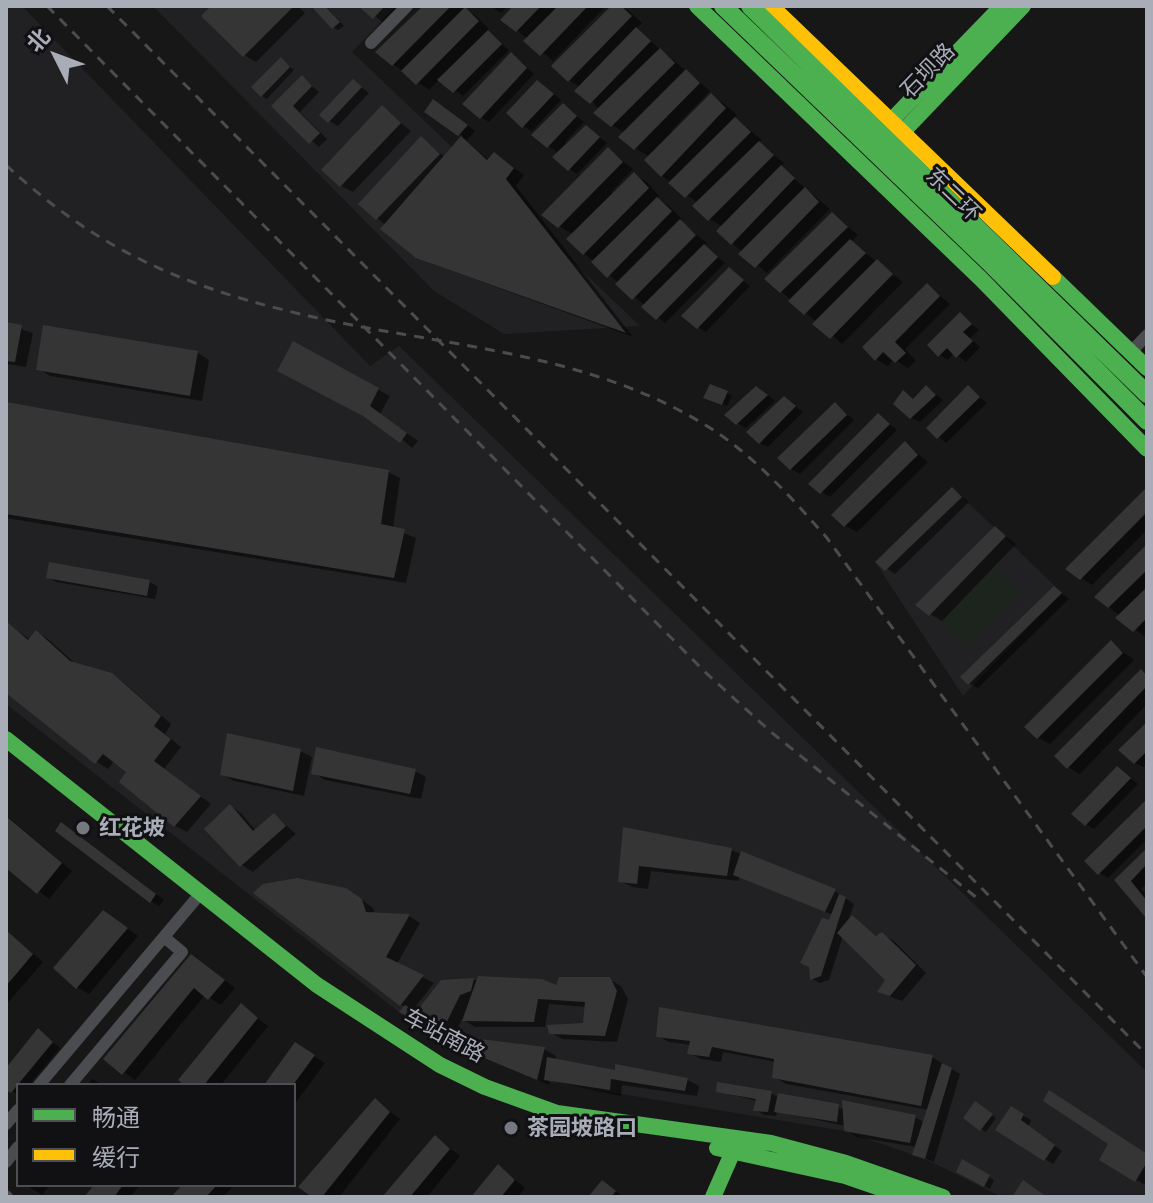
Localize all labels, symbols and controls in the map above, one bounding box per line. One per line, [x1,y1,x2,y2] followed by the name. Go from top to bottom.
[16,16,96,96] north arrow
[20,22,56,57] text: 北
[896,38,960,104] street label: 石坝路
[920,163,986,227] street label: 东二环
[99,815,165,841] place label: 红花坡
[74,819,92,837] marker: 红花坡
[399,1004,489,1068] street label: 车站南路
[16,1083,296,1187] legend
[92,1102,140,1132] text: 畅通
[527,1115,637,1141] place label: 茶园坡路口
[502,1119,520,1137] marker: 茶园坡路口
[92,1142,140,1172] text: 缓行

